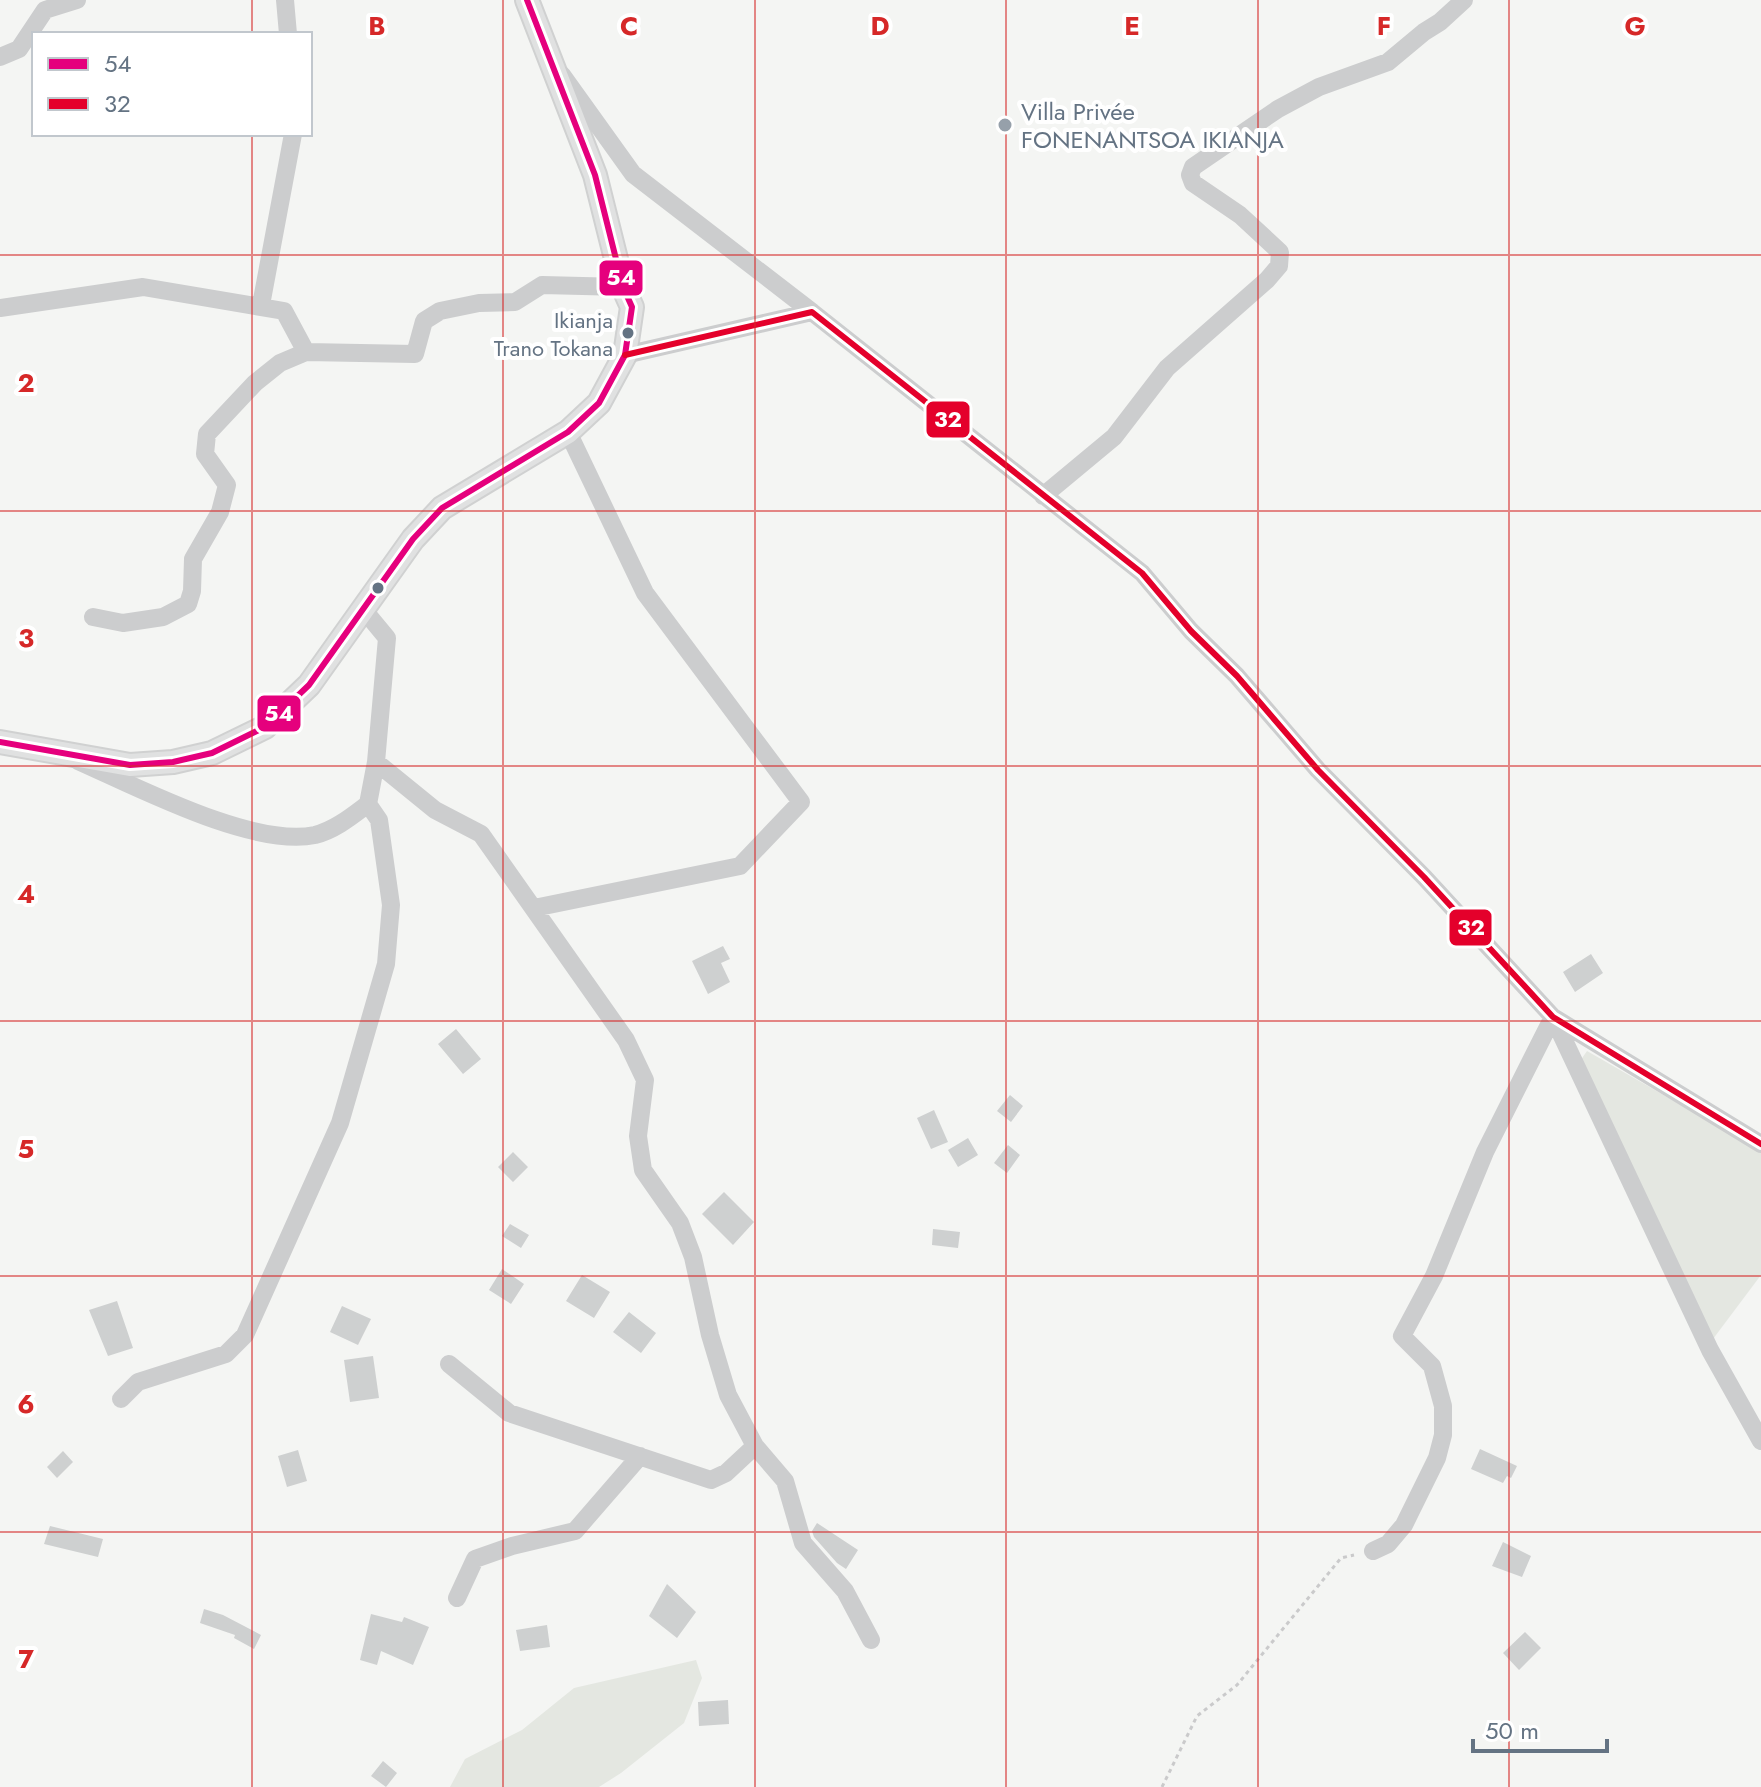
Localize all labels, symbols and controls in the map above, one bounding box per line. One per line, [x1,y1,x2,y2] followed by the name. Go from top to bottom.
[368,7,386,45] text: B
[620,7,638,45] text: C
[870,7,890,45] text: D
[1124,7,1140,45] text: E
[1377,7,1391,45] text: F
[1624,7,1646,45] text: G
[32,32,312,136] legend
[104,46,132,81] text: 54
[104,86,131,121] text: 32
[1021,94,1284,157] place label: Villa Privée FONENANTSOA IKIANJA
[996,116,1014,134] marker: Villa Privée FONENANTSOA IKIANJA
[598,259,644,297] line badge: 54
[606,261,636,293] text: 54
[494,304,613,364] place label: Ikianja Trano Tokana
[620,325,636,341] marker: Ikianja Trano Tokana
[17,364,35,402] text: 2
[925,400,971,439] line badge: 32
[934,403,962,435] text: 32
[370,580,386,596] unlabelled marker
[18,619,34,657] text: 3
[256,694,302,733] line badge: 54
[264,697,294,729] text: 54
[17,875,35,913] text: 4
[1448,908,1493,947] line badge: 32
[1457,911,1485,943] text: 32
[18,1130,34,1168] text: 5
[17,1385,35,1423] text: 6
[18,1640,34,1678] text: 7
[1473,1703,1607,1753] scale bar
[1485,1713,1539,1748] text: 50 m

